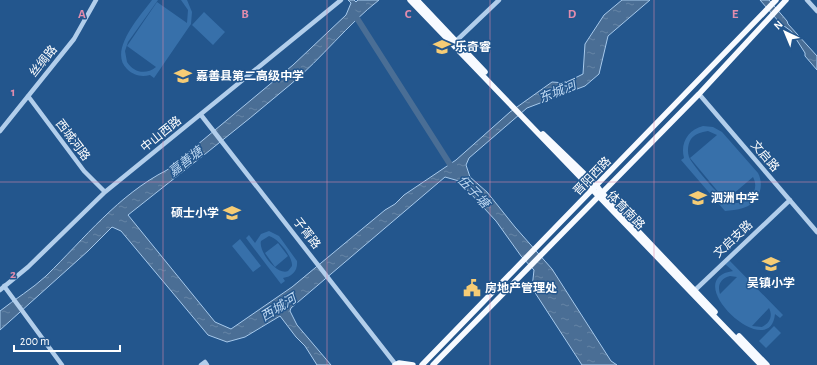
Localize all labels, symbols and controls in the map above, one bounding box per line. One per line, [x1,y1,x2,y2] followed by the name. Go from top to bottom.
[78,8,86,21] text: A
[241,8,249,21] text: B
[405,8,412,21] text: C
[568,8,577,21] text: D
[732,8,739,21] text: E
[765,12,805,52] north arrow
[772,19,785,32] text: N
[432,37,452,57] school or university icon: 乐奇睿
[455,40,491,53] place label: 乐奇睿
[26,43,59,79] street label: 丝绸路
[173,66,193,86] school or university icon: 嘉善县第二高级中学
[196,69,304,82] place label: 嘉善县第二高级中学
[537,77,581,106] water label: 东城河
[11,86,15,99] text: 1
[138,113,183,154] street label: 中山西路
[54,117,93,163] street label: 西城河路
[749,138,782,174] street label: 文启路
[165,142,207,179] water label: 嘉善塘
[570,154,613,197] street label: 晋阳西路
[455,172,494,212] water label: 伍子塘
[605,188,648,231] street label: 体育南路
[688,188,708,208] school or university icon: 泗洲中学
[711,191,759,204] place label: 泗洲中学
[222,203,242,223] school or university icon: 硕士小学
[171,206,219,219] place label: 硕士小学
[291,215,324,251] street label: 子胥路
[711,218,755,260] street label: 文启支路
[761,254,781,274] school or university icon: 吴镇小学
[10,268,16,281] text: 2
[747,276,795,289] place label: 吴镇小学
[462,278,482,298] public building icon: 房地产管理处
[485,281,557,294] place label: 房地产管理处
[258,290,301,324] water label: 西城河
[14,327,120,353] scale bar
[20,335,50,347] text: 200 m

